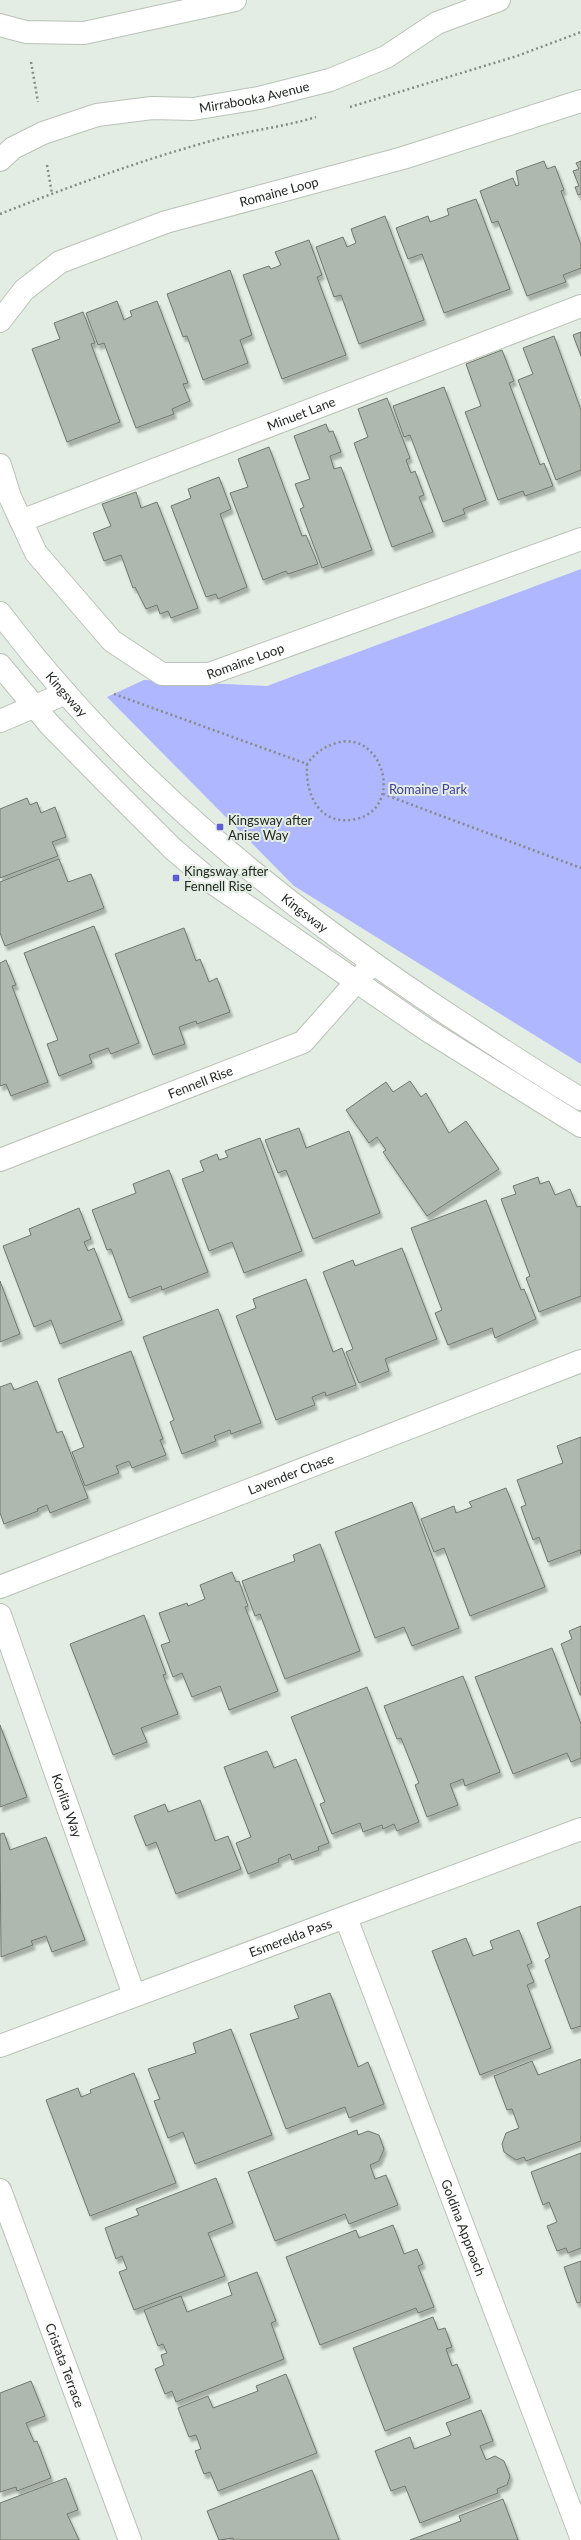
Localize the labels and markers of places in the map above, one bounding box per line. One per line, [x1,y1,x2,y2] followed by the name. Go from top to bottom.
[228,812,313,843] place label: Kingsway after Anise Way
[215,822,225,832] marker: Kingsway after Anise Way
[184,863,269,894] place label: Kingsway after Fennell Rise
[171,873,181,883] marker: Kingsway after Fennell Rise

